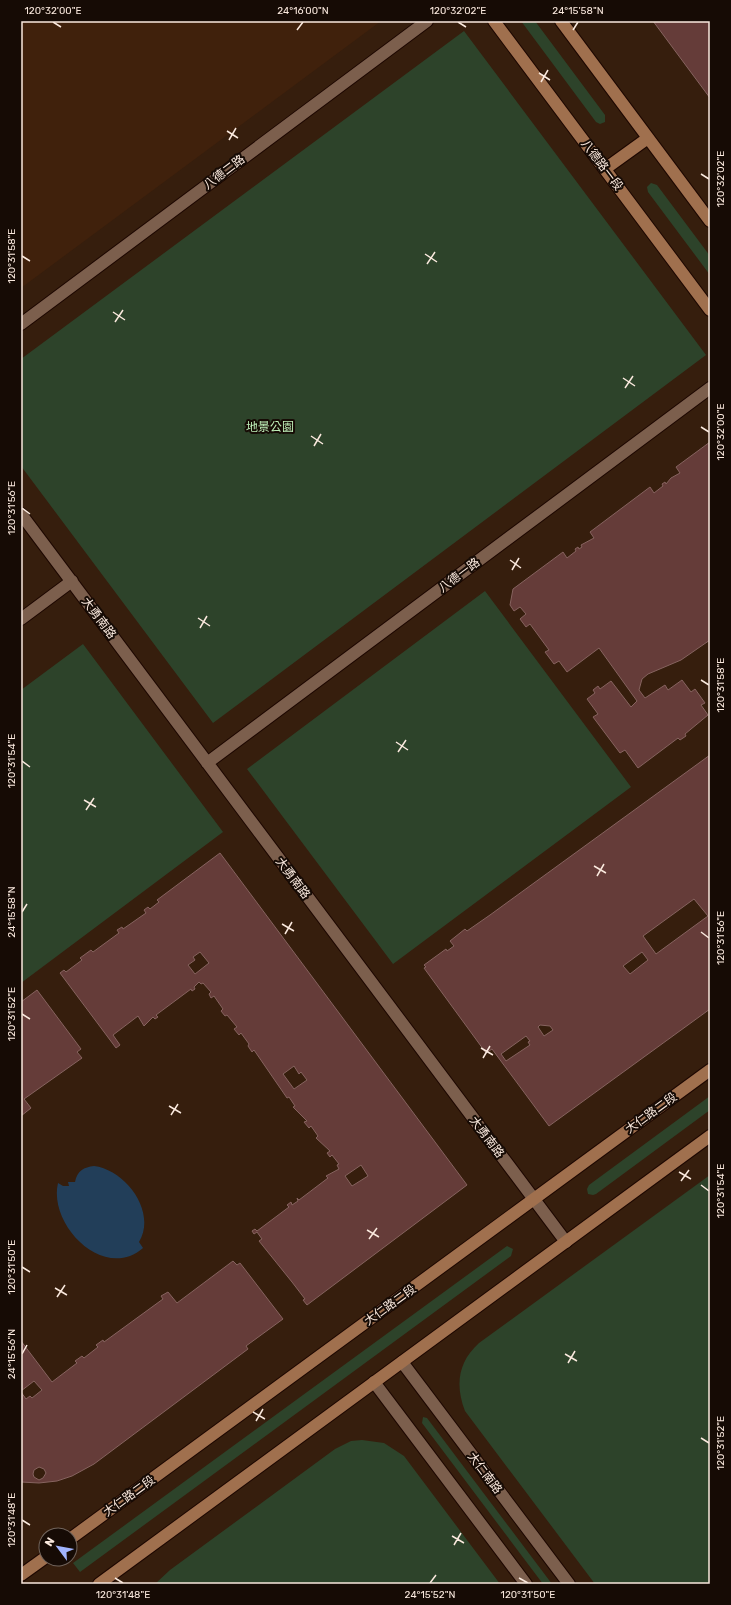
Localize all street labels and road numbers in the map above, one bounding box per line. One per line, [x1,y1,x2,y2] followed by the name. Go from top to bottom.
[578,137,626,193] street label: 八德路一段
[201,152,247,192] street label: 八德二路
[436,555,482,595] street label: 八德一路
[79,595,119,641] street label: 大勇南路
[273,855,313,901] street label: 大勇南路
[623,1090,679,1136] street label: 大仁路二段
[467,1114,507,1160] street label: 大勇南路
[362,1282,418,1328] street label: 大仁路二段
[465,1450,505,1496] street label: 大仁南路
[101,1473,157,1519] street label: 大仁路二段

